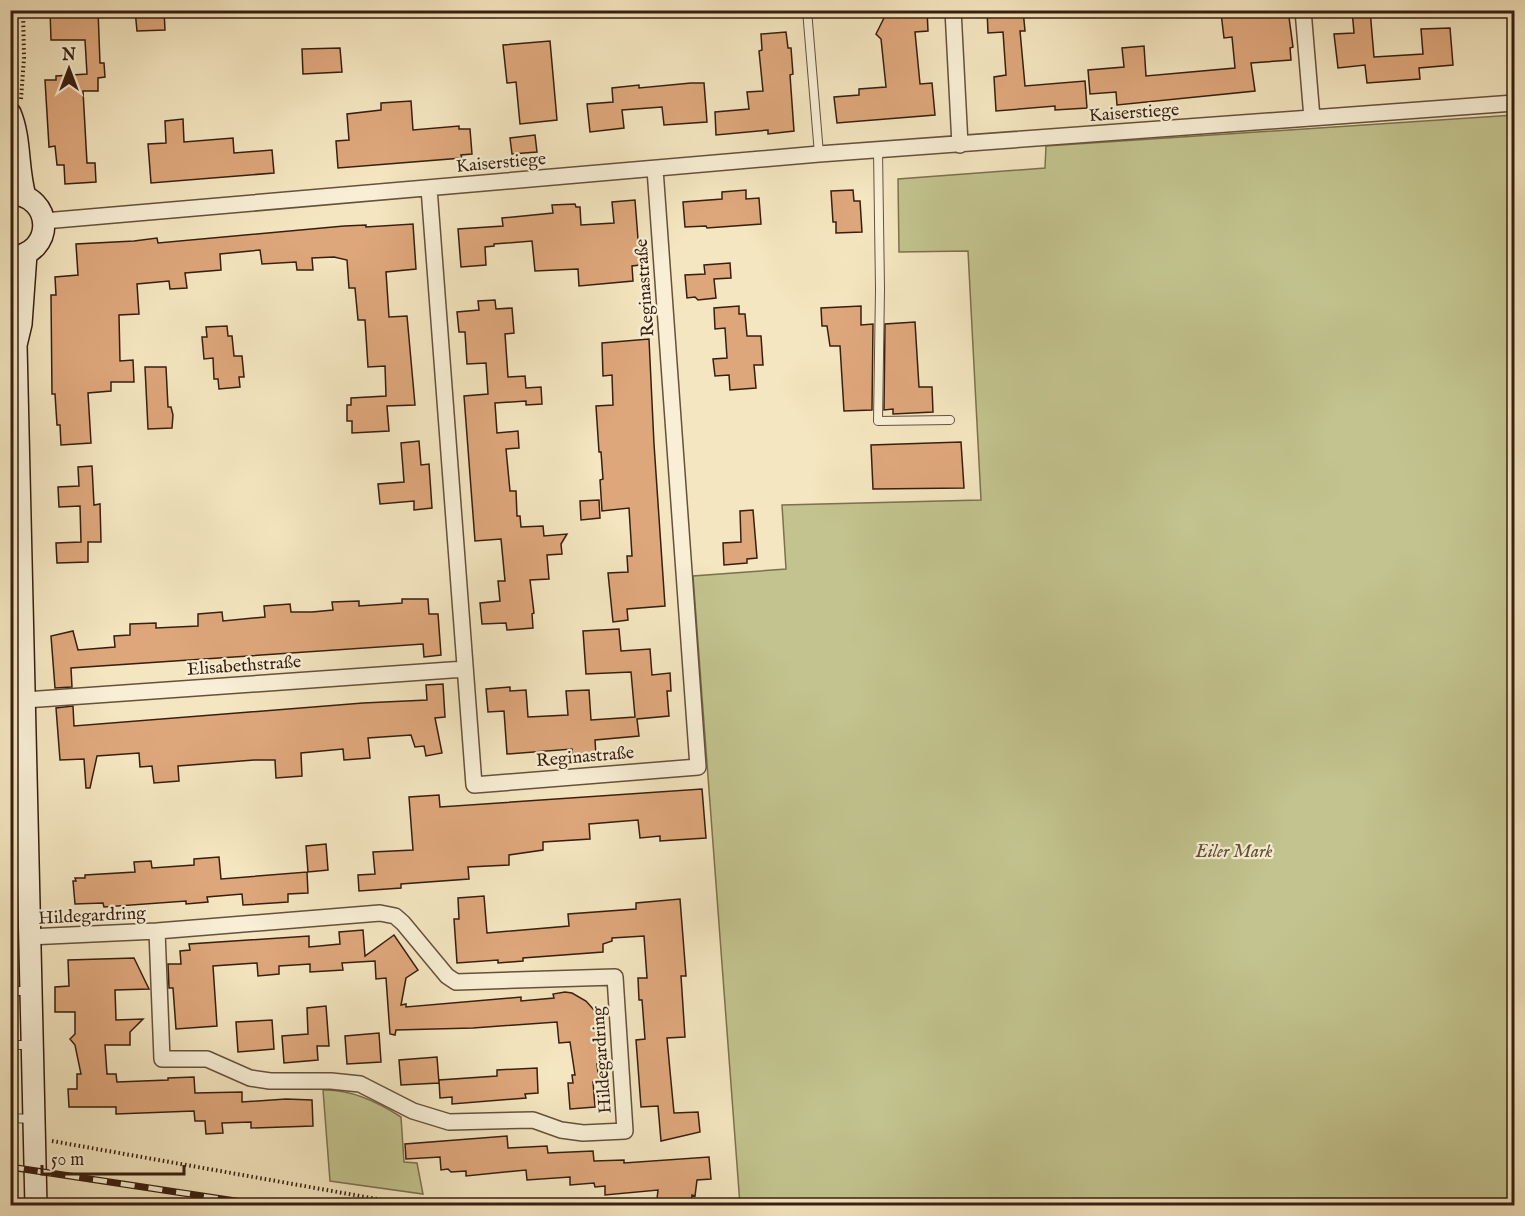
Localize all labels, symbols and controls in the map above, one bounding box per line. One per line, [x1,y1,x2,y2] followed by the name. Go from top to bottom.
[39,39,99,99] north arrow
[61,46,76,66] text: N
[1088,99,1180,128] street label: Kaiserstiege
[455,148,547,179] street label: Kaiserstiege
[631,238,660,338] street label: Reginastraße
[186,651,302,682] street label: Elisabethstraße
[535,742,635,773] street label: Reginastraße
[1195,841,1272,864] park label: Eiler Mark
[38,902,147,931] street label: Hildegardring
[587,1005,618,1114] street label: Hildegardring
[42,1138,184,1176] scale bar
[51,1149,84,1172] text: 50 m

